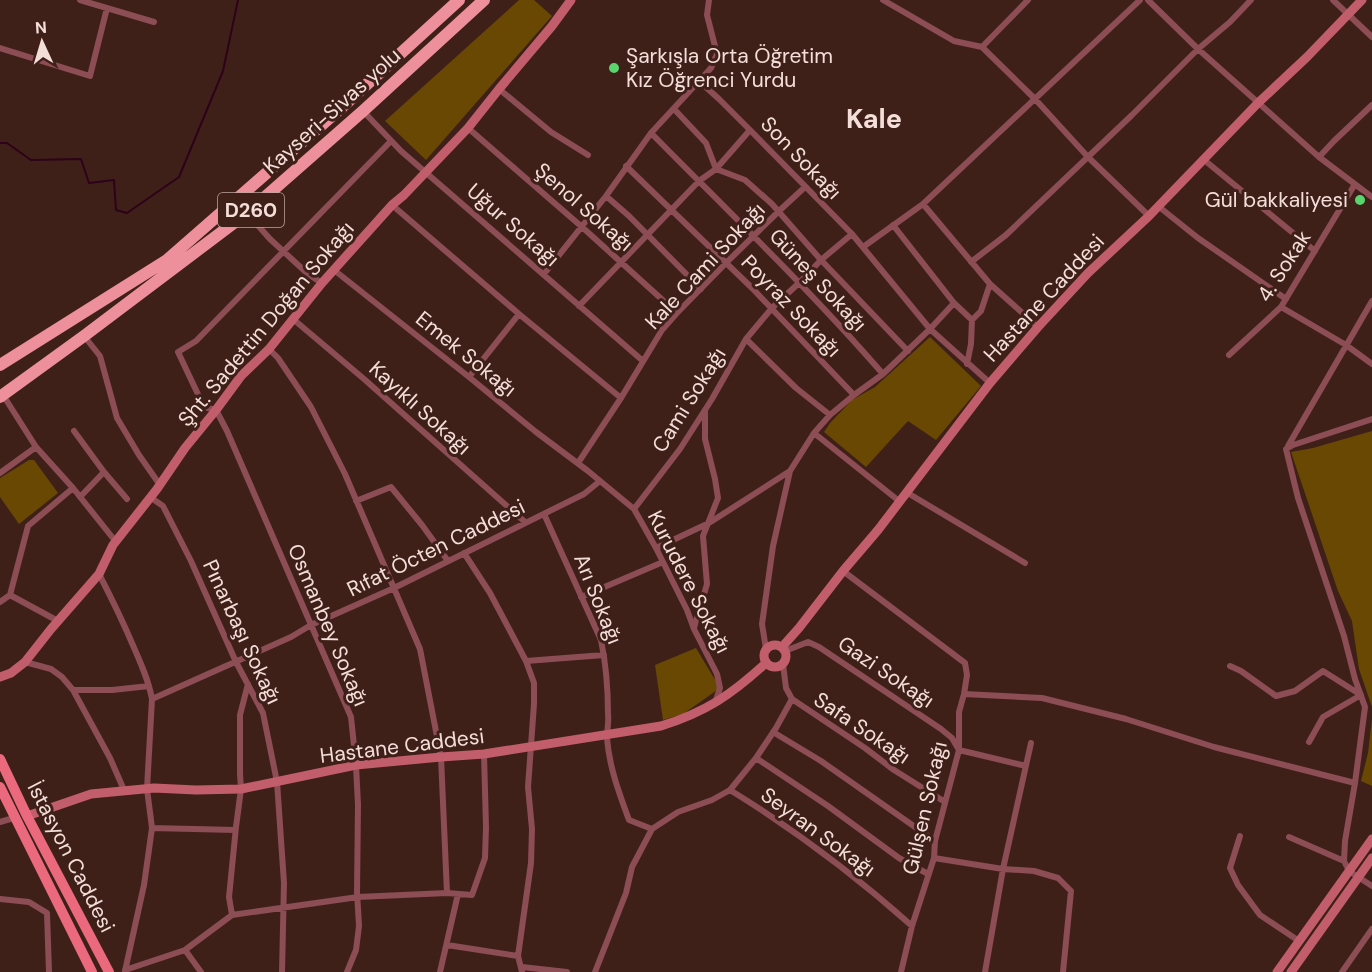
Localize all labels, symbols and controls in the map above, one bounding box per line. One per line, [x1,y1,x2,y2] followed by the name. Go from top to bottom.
[12,12,72,72] north arrow
[34,17,48,38] text: N
[257,42,407,180] street label: Kayseri-Sivas yolu
[626,42,833,94] place label: Şarkışla Orta Öğretim Kız Öğrenci Yurdu
[607,61,621,75] marker: Şarkışla Orta Öğretim Kız Öğrenci Yurdu
[846,101,902,136] district label: Kale
[754,110,848,206] street label: Son Sokağı
[529,156,639,258] street label: Şenol Sokağı
[461,177,565,273] street label: Uğur Sokağı
[1205,186,1348,214] place label: Gül bakkaliyesi
[218,193,284,227] road number: D260
[1353,193,1367,207] marker: Gül bakkaliyesi
[639,196,771,336] street label: Kale Cami Sokağı
[172,215,360,433] street label: Şht. Sadettin Doğan Sokağı
[763,223,873,337] street label: Güneş Sokağı
[1251,225,1318,307] street label: 4. Sokak
[977,228,1111,368] street label: Hastane Caddesi
[735,249,847,363] street label: Poyraz Sokağı
[410,305,522,403] street label: Emek Sokağı
[646,342,732,458] street label: Cami Sokağı
[363,355,477,461] street label: Kayıklı Sokağı
[342,493,530,603] street label: Rıfat Öcten Caddesi
[641,506,737,658] street label: Kurudere Sokağı
[281,540,375,710] street label: Osmanbey Sokağı
[567,550,629,648] street label: Arı Sokağı
[196,555,288,709] street label: Pınarbaşı Sokağı
[832,629,940,715] street label: Gazi Sokağı
[808,686,916,770] street label: Safa Sokağı
[318,722,486,770] street label: Hastane Caddesi
[896,739,954,877] street label: Gülşen Sokağı
[21,777,121,937] street label: İstasyon Caddesi
[755,781,881,883] street label: Seyran Sokağı

